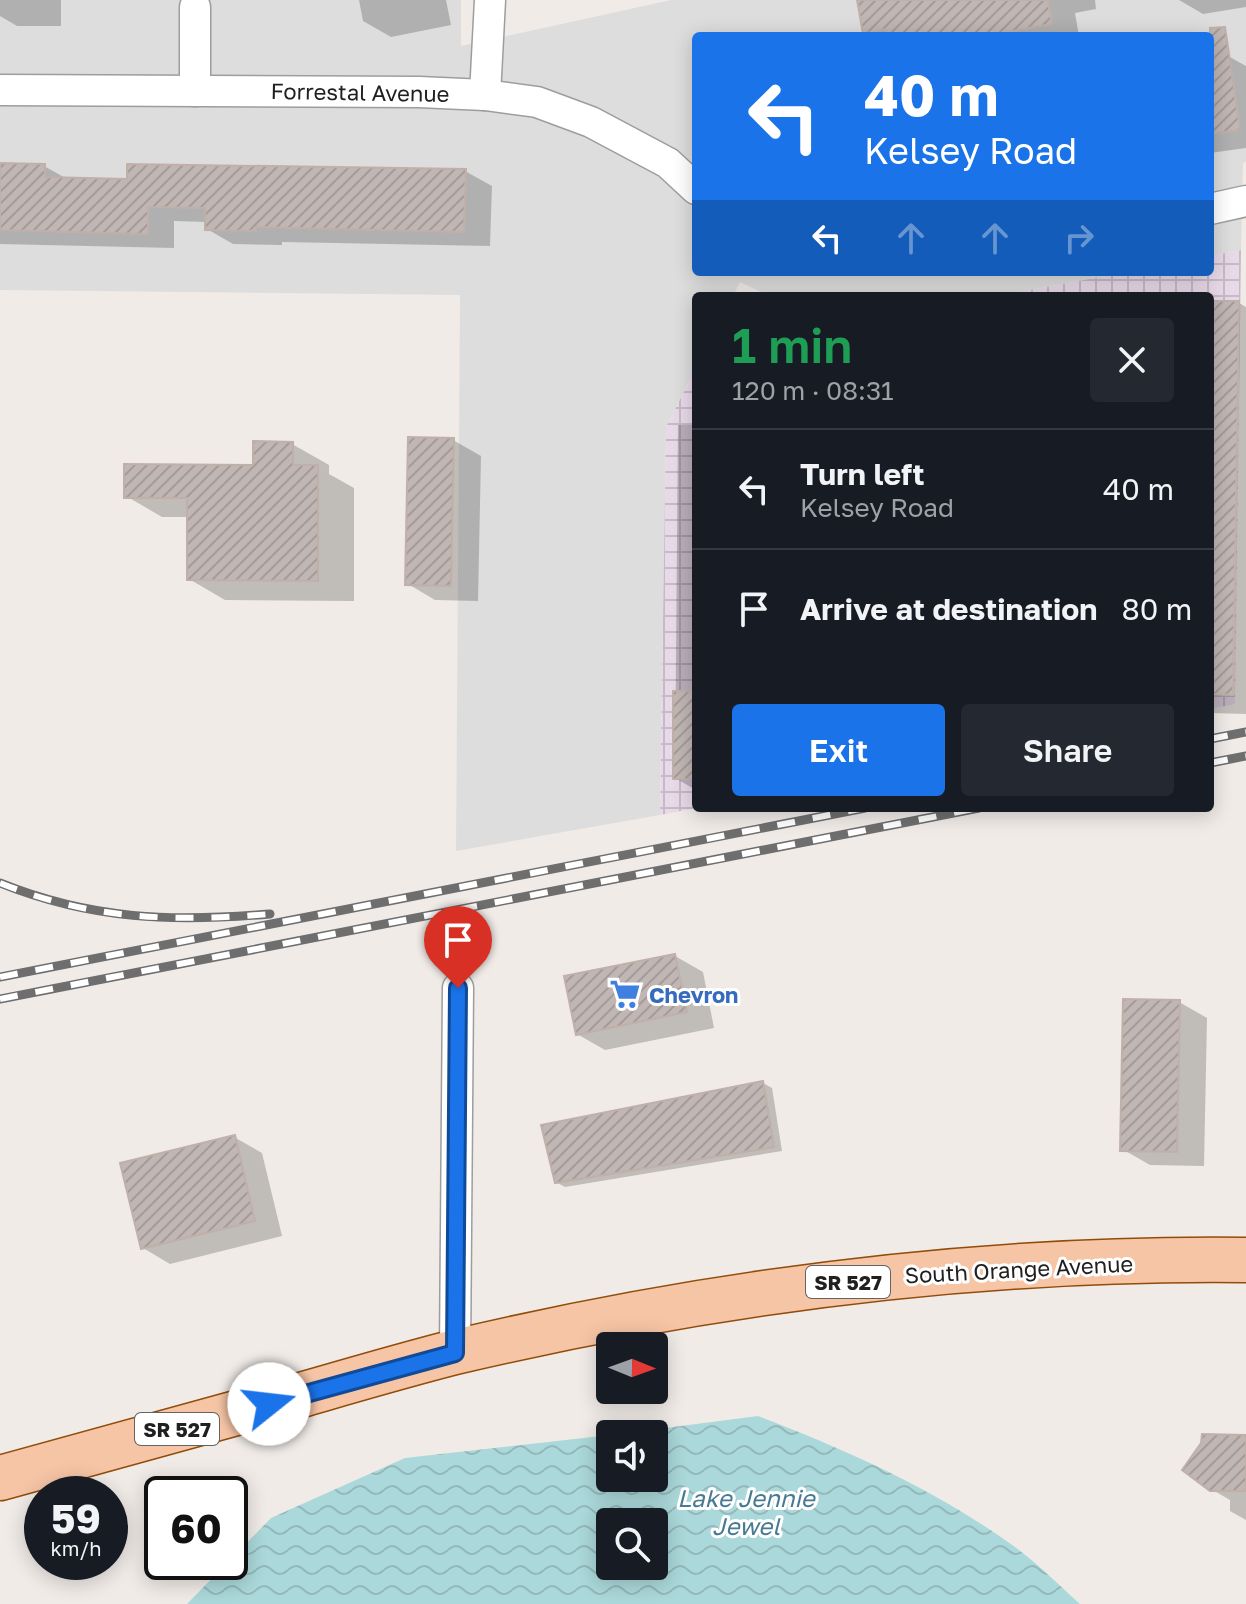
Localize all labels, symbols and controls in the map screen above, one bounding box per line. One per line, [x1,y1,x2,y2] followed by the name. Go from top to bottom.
[864,61,998,128] text: 40 m
[732,64,836,168] icon: left
[270,77,450,107] street label: Forrestal Avenue
[864,129,1077,172] text: Kelsey Road
[805,216,849,260] icon: left
[889,216,933,260] icon: ahead
[973,216,1017,260] icon: ahead
[1057,216,1101,260] icon: right
[732,316,852,374] text: 1 min
[1090,318,1174,402] button: close
[732,375,894,406] text: 120 m · 08:31
[800,456,925,492] text: Turn left
[732,467,776,511] icon: left
[1103,471,1174,507] text: 40 m
[800,492,954,523] text: Kelsey Road
[732,587,776,631] icon: arrive
[800,591,1097,627] text: Arrive at destination
[1121,591,1192,627] text: 80 m
[732,704,945,796] button: Exit
[961,704,1174,796] button: Share
[424,906,492,988] pin
[436,918,480,962] icon: arrive
[608,977,642,1011] supermarket icon: Chevron
[649,981,738,1008] place label: Chevron
[904,1250,1134,1288] street label: South Orange Avenue
[806,1266,890,1298] road number: SR 527
[596,1332,668,1404] north arrow
[596,1332,668,1580] map controls
[227,1362,311,1446] position arrow
[135,1413,219,1445] road number: SR 527
[596,1420,668,1492] button: sound
[144,1476,248,1580] speed limit sign: 60
[677,1483,817,1540] water label: Lake Jennie Jewel
[51,1494,101,1542] text: 59
[596,1508,668,1580] button: search
[51,1536,101,1560] text: km/h

